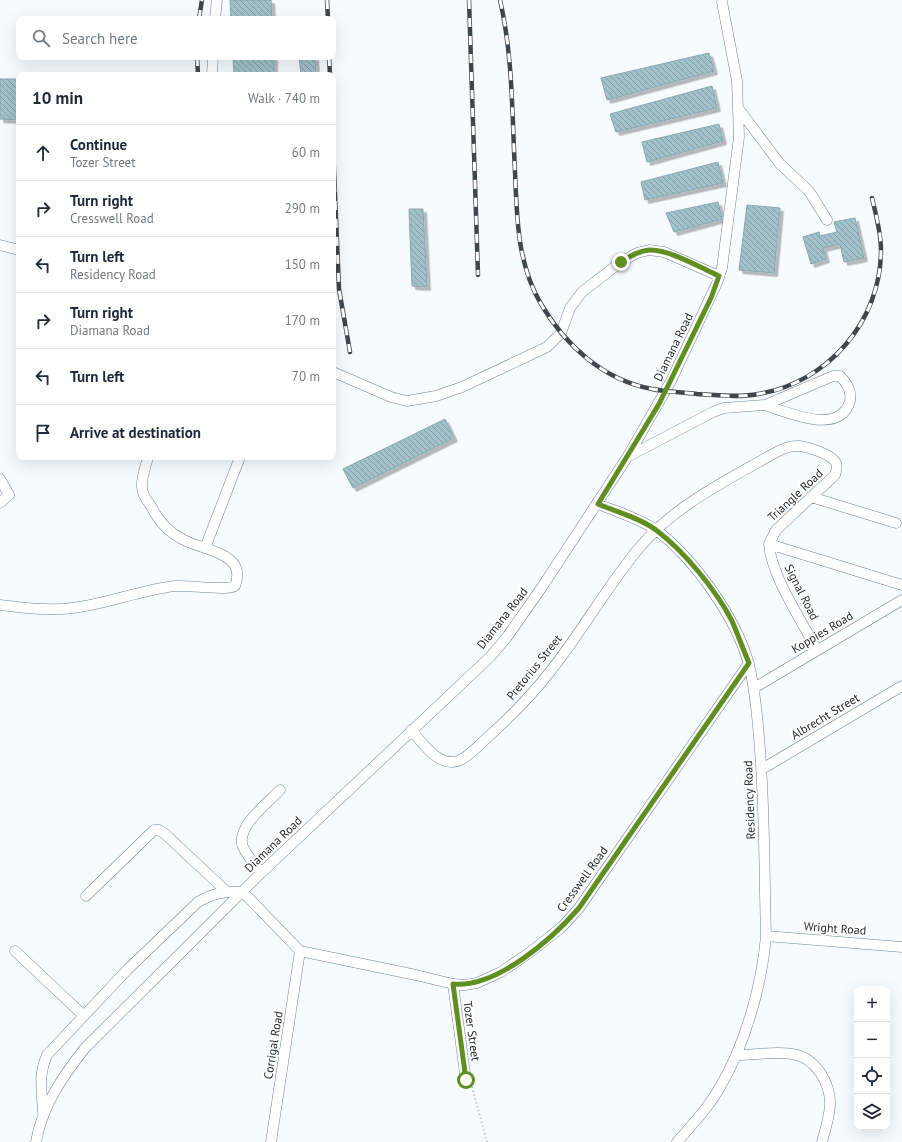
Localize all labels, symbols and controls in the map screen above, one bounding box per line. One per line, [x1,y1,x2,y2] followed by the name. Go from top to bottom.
[16,16,336,60] search box
[30,27,52,49] icon: search
[62,29,138,48] text: Search here
[32,87,83,109] text: 10 min
[248,90,320,107] text: Walk · 740 m
[70,135,127,154] text: Continue
[32,142,54,164] icon: ahead
[292,144,320,161] text: 60 m
[70,154,136,171] text: Tozer Street
[70,191,133,210] text: Turn right
[32,198,54,220] icon: right
[285,200,320,217] text: 290 m
[70,210,154,227] text: Cresswell Road
[70,247,124,266] text: Turn left
[612,253,630,271] route end
[32,254,54,276] icon: left
[285,256,320,273] text: 150 m
[70,266,156,283] text: Residency Road
[70,303,133,322] text: Turn right
[32,310,54,332] icon: right
[650,311,696,383] street label: Diamana Road
[285,312,320,329] text: 170 m
[70,322,150,339] text: Diamana Road
[32,366,54,388] icon: left
[70,367,124,386] text: Turn left
[292,368,320,385] text: 70 m
[32,422,54,444] icon: arrive
[70,423,201,442] text: Arrive at destination
[764,466,826,524] street label: Triangle Road
[782,562,822,622] street label: Signal Road
[473,584,531,652] street label: Diamana Road
[789,608,855,656] street label: Koppies Road
[503,631,565,703] street label: Pretorius Street
[788,690,862,742] street label: Albrecht Street
[740,760,758,840] street label: Residency Road
[241,813,305,875] street label: Diamana Road
[553,843,611,915] street label: Cresswell Road
[803,918,867,938] street label: Wright Road
[854,986,890,1130] map controls
[854,986,890,1022] button: +
[460,1000,484,1062] street label: Tozer Street
[260,1010,286,1080] street label: Corrigal Road
[854,1022,890,1058] button: −
[854,1058,890,1094] button: locate
[457,1071,475,1089] route start
[854,1094,890,1130] button: layers

